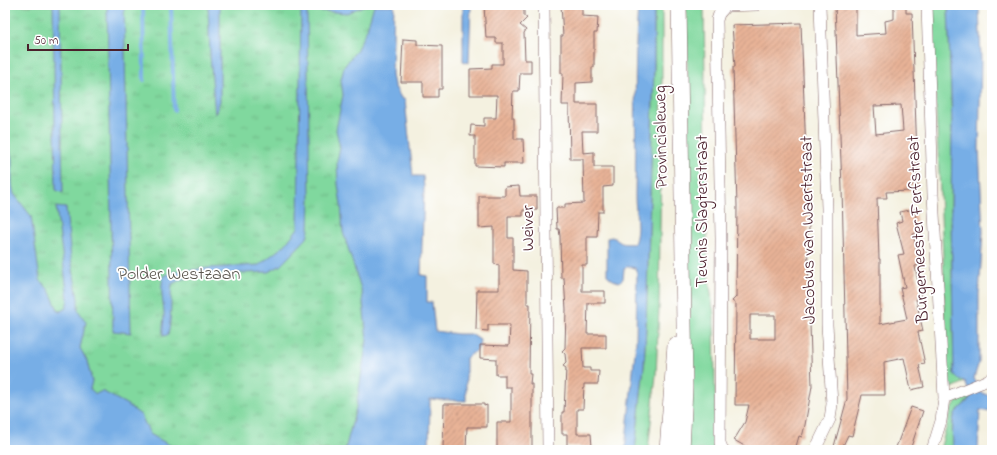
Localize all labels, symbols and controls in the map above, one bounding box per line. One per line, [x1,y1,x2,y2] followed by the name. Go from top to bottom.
[28,26,128,52] scale bar
[34,32,58,50] text: 50 m
[648,85,677,189] street label: Provincialeweg
[690,135,717,287] street label: Teunis Slagterstraat
[901,135,938,324] street label: Burgemeester Ferfstraat
[794,136,824,324] street label: Jacobus van Waertstraat
[516,204,542,251] street label: Weiver
[118,262,240,288] park label: Polder Westzaan

